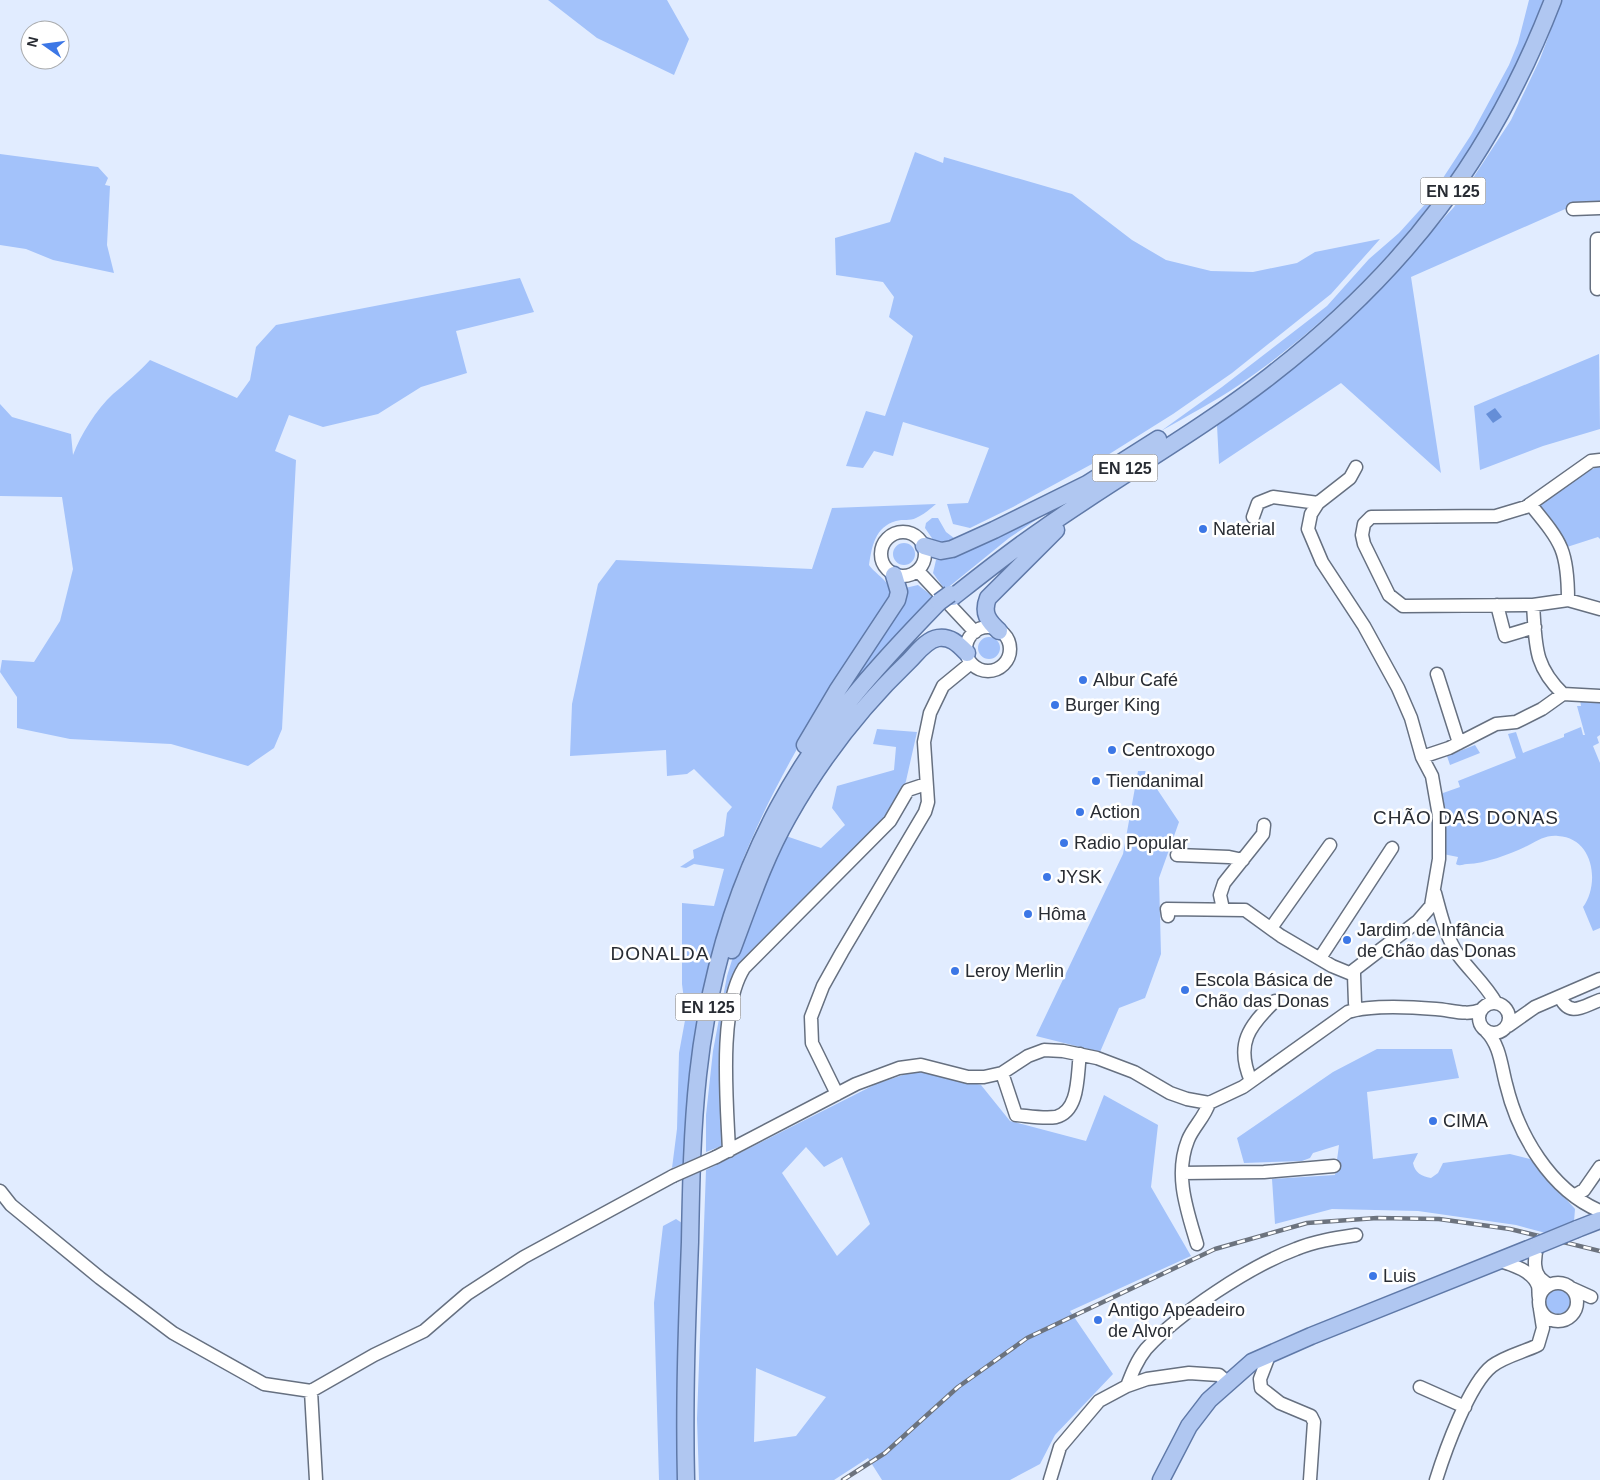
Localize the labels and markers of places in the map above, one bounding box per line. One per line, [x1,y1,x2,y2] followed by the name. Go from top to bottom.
[1213,519,1275,539] place label: Naterial
[1197,523,1209,535] marker: Naterial
[1093,670,1178,690] place label: Albur Café
[1077,674,1089,686] marker: Albur Café
[1065,695,1160,715] place label: Burger King
[1049,699,1061,711] marker: Burger King
[1122,740,1215,760] place label: Centroxogo
[1106,744,1118,756] marker: Centroxogo
[1106,771,1203,791] place label: Tiendanimal
[1090,775,1102,787] marker: Tiendanimal
[1090,802,1140,822] place label: Action
[1074,806,1086,818] marker: Action
[1074,833,1188,853] place label: Radio Popular
[1058,837,1070,849] marker: Radio Popular
[1057,867,1102,887] place label: JYSK
[1041,871,1053,883] marker: JYSK
[1038,904,1087,924] place label: Hôma
[1022,908,1034,920] marker: Hôma
[1357,920,1516,961] place label: Jardim de Infância de Chão das Donas
[1341,934,1353,946] marker: Jardim de Infância de Chão das Donas
[965,961,1064,981] place label: Leroy Merlin
[949,965,961,977] marker: Leroy Merlin
[1195,970,1333,1011] place label: Escola Básica de Chão das Donas
[1179,984,1191,996] marker: Escola Básica de Chão das Donas
[1443,1111,1488,1131] place label: CIMA
[1427,1115,1439,1127] marker: CIMA
[1383,1266,1416,1286] place label: Luis
[1367,1270,1379,1282] marker: Luis
[1108,1300,1245,1341] place label: Antigo Apeadeiro de Alvor
[1092,1314,1104,1326] marker: Antigo Apeadeiro de Alvor

